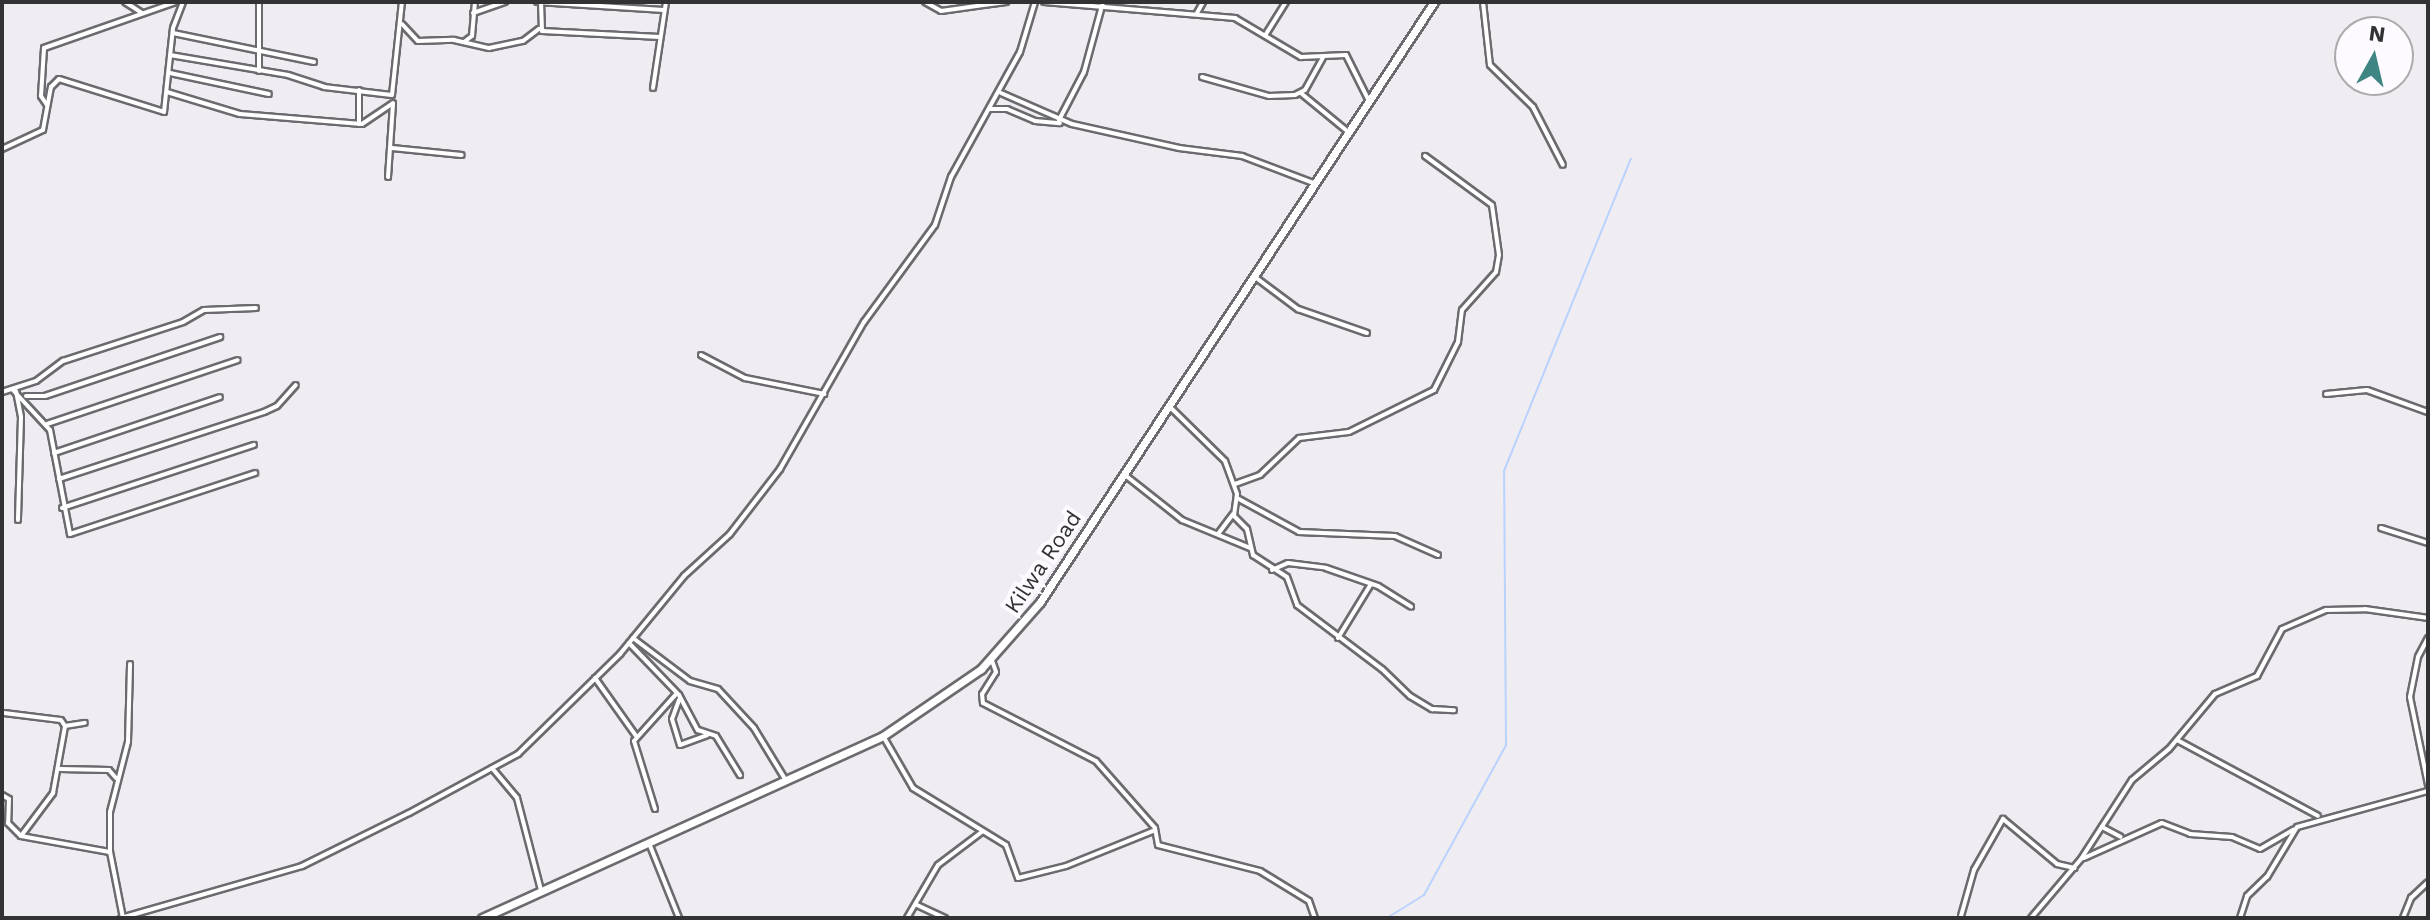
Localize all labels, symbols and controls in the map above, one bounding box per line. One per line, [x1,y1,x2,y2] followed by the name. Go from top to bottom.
[2334,16,2414,96] north arrow
[2367,20,2387,47] text: N
[999,506,1087,618] street label: Kilwa Road

